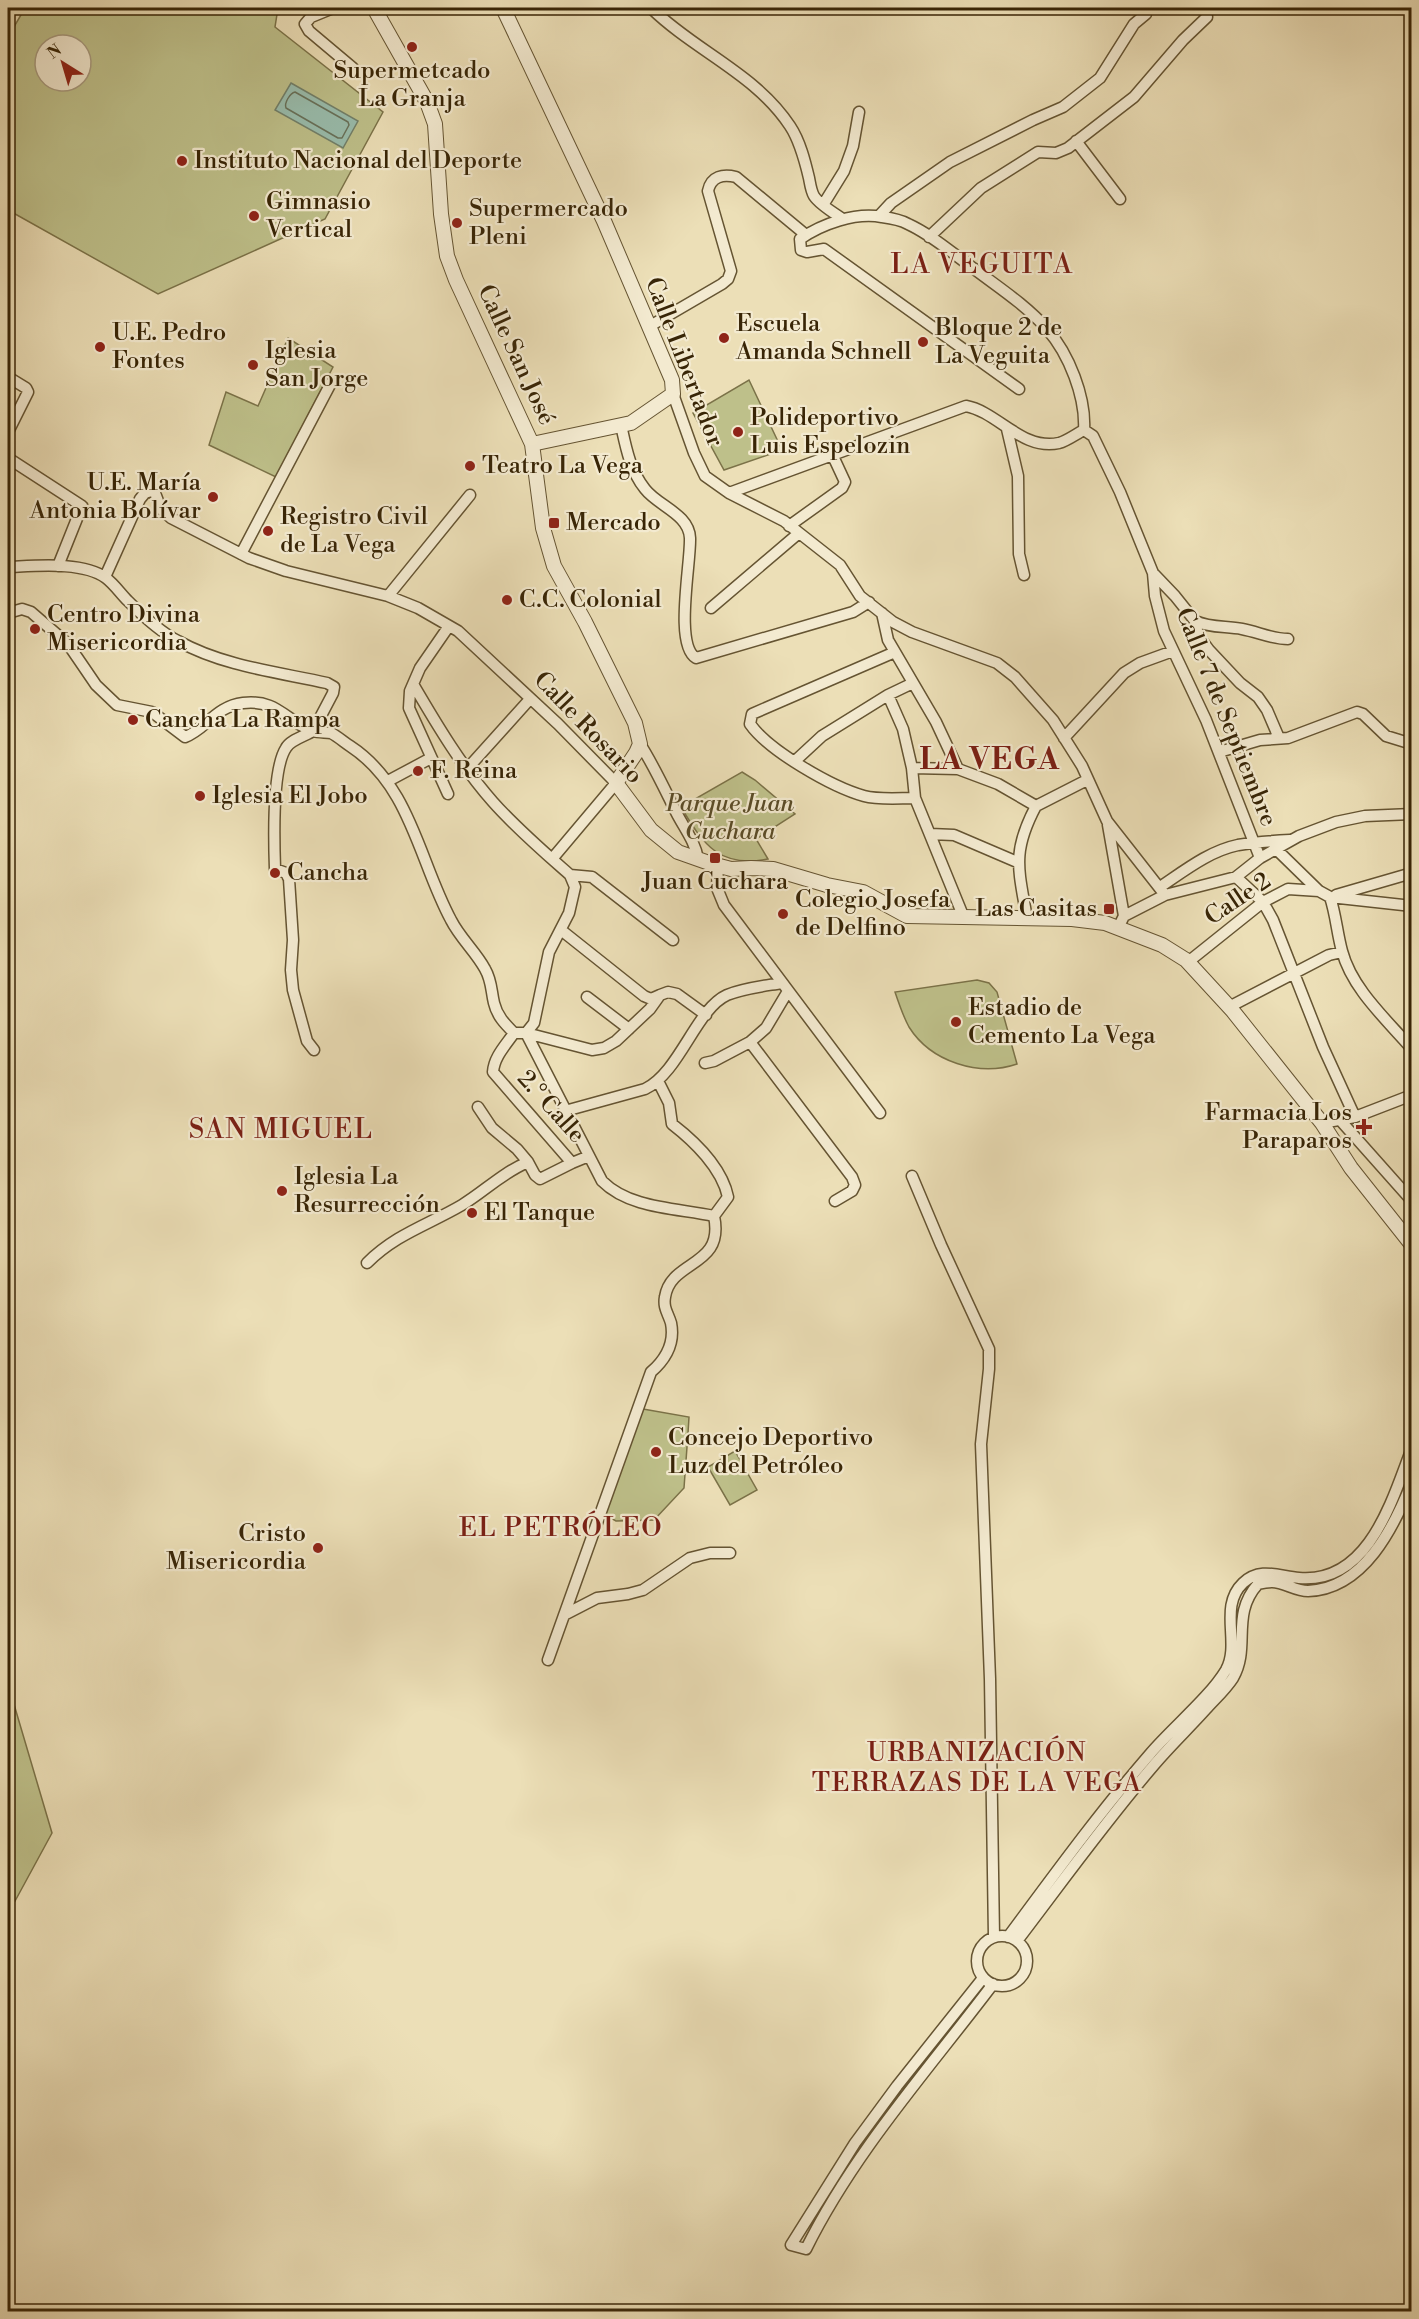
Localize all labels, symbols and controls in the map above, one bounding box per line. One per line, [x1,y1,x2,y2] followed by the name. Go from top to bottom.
[33,33,93,93] north arrow
[44,40,66,64] text: N
[405,40,419,54] marker: Supermetcado La Granja
[333,56,491,114] place label: Supermetcado La Granja
[194,146,522,176] place label: Instituto Nacional del Deporte
[175,154,189,168] marker: Instituto Nacional del Deporte
[265,187,371,245] place label: Gimnasio Vertical
[469,194,628,252] place label: Supermercado Pleni
[247,209,261,223] marker: Gimnasio Vertical
[450,216,464,230] marker: Supermercado Pleni
[891,248,1073,282] district label: LA VEGUITA
[638,273,730,451] street label: Calle Libertador
[470,280,562,430] street label: Calle San José
[735,309,911,367] place label: Escuela Amanda Schnell
[934,313,1062,371] place label: Bloque 2 de La Veguita
[112,318,226,376] place label: U.E. Pedro Fontes
[717,331,731,345] marker: Escuela Amanda Schnell
[916,335,930,349] marker: Bloque 2 de La Veguita
[265,336,368,394] place label: Iglesia San Jorge
[93,340,107,354] marker: U.E. Pedro Fontes
[246,358,260,372] marker: Iglesia San Jorge
[750,403,910,461] place label: Polideportivo Luis Espelozin
[731,425,745,439] marker: Polideportivo Luis Espelozin
[482,451,644,481] place label: Teatro La Vega
[463,459,477,473] marker: Teatro La Vega
[28,468,202,526] place label: U.E. María Antonia Bolívar
[206,490,220,504] marker: U.E. María Antonia Bolívar
[280,502,428,560] place label: Registro Civil de La Vega
[566,508,661,538] place label: Mercado
[547,516,561,530] marker: Mercado
[261,524,275,538] marker: Registro Civil de La Vega
[519,585,662,615] place label: C.C. Colonial
[500,593,514,607] marker: C.C. Colonial
[47,600,201,658] place label: Centro Divina Misericordia
[1168,603,1284,831] street label: Calle 7 de Septiembre
[28,622,42,636] marker: Centro Divina Misericordia
[527,666,649,790] street label: Calle Rosario
[145,705,341,735] place label: Cancha La Rampa
[126,713,140,727] marker: Cancha La Rampa
[920,741,1060,779] district label: LA VEGA
[430,756,518,786] place label: F. Reina
[411,764,425,778] marker: F. Reina
[212,781,368,811] place label: Iglesia El Jobo
[193,789,207,803] marker: Iglesia El Jobo
[665,789,795,847] park label: Parque Juan Cuchara
[708,851,722,865] marker: Juan Cuchara
[287,858,369,888] place label: Cancha
[268,866,282,880] marker: Cancha
[1199,866,1277,932] street label: Calle 2
[641,867,789,897] place label: Juan Cuchara
[795,885,951,943] place label: Colegio Josefa de Delfino
[975,894,1097,924] place label: Las Casitas
[1102,902,1116,916] marker: Las Casitas
[776,907,790,921] marker: Colegio Josefa de Delfino
[968,993,1156,1051] place label: Estadio de Cemento La Vega
[949,1015,963,1029] marker: Estadio de Cemento La Vega
[510,1064,592,1150] street label: 2.° Calle
[1205,1098,1352,1156] place label: Farmacia Los Paraparos
[189,1113,373,1147] district label: SAN MIGUEL
[1357,1120,1371,1134] marker: Farmacia Los Paraparos
[294,1162,440,1220] place label: Iglesia La Resurrección
[275,1184,289,1198] marker: Iglesia La Resurrección
[484,1198,595,1228] place label: El Tanque
[465,1206,479,1220] marker: El Tanque
[668,1423,873,1481] place label: Concejo Deportivo Luz del Petróleo
[649,1445,663,1459] marker: Concejo Deportivo Luz del Petróleo
[459,1510,663,1544] district label: EL PETRÓLEO
[166,1519,307,1577] place label: Cristo Misericordia
[311,1541,325,1555] marker: Cristo Misericordia
[812,1735,1142,1799] district label: URBANIZACIÓN TERRAZAS DE LA VEGA

